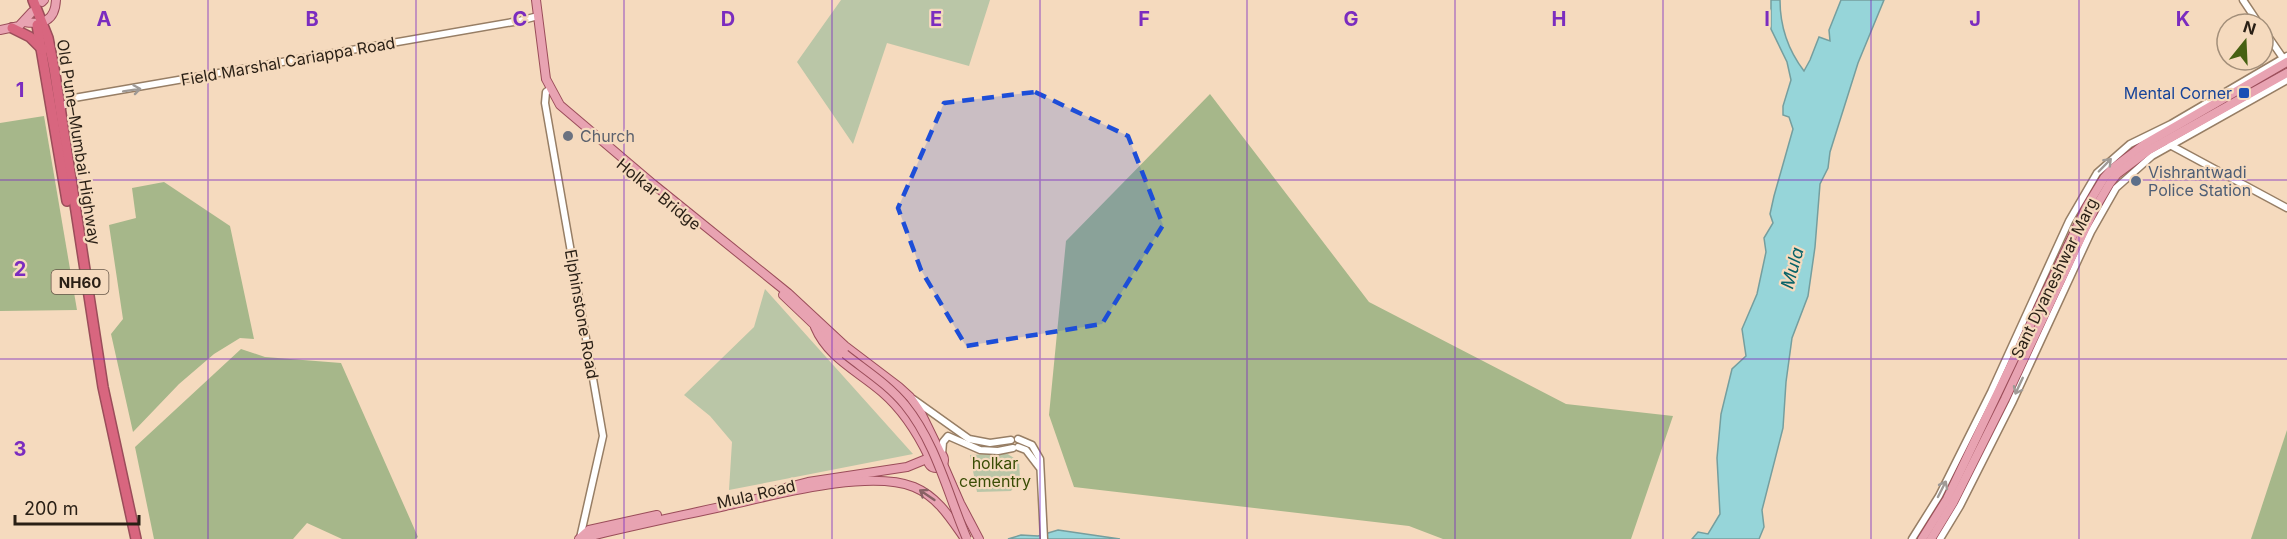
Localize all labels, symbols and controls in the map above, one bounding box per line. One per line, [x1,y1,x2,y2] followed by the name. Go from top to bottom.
[97,7,112,31] text: A
[305,7,319,31] text: B
[513,7,527,31] text: C
[721,7,735,31] text: D
[930,7,942,31] text: E
[1138,7,1150,31] text: F
[1343,7,1359,31] text: G
[1552,7,1566,31] text: H
[1764,7,1770,31] text: I
[1969,7,1981,31] text: J
[2176,7,2190,31] text: K
[2215,12,2275,72] north arrow
[2241,16,2259,39] text: N
[179,32,397,90] street label: Field Marshal Cariappa Road
[53,38,105,246] street label: Old Pune–Mumbai Highway
[16,78,24,102] text: 1
[2124,83,2232,103] place label: Mental Corner
[121,84,141,95] one-way arrow
[2237,86,2251,100] marker: Mental Corner
[580,126,635,146] place label: Church
[561,129,575,143] marker: Church
[613,154,705,234] street label: Holkar Bridge
[2098,158,2112,173] one-way arrow
[2148,162,2251,200] place label: Vishrantwadi Police Station
[2129,174,2143,188] marker: Vishrantwadi Police Station
[2006,194,2102,362] street label: Sant Dyaneshwar Marg
[1776,245,1808,291] water label: Mula
[561,248,603,380] street label: Elphinstone Road
[14,257,26,281] text: 2
[52,270,109,294] road number: NH60
[2013,377,2025,395] one-way arrow
[14,437,26,461] text: 3
[959,453,1031,491] park label: holkar cementry
[715,475,797,513] street label: Mula Road
[1937,480,1949,498] one-way arrow
[15,488,140,526] scale bar
[920,489,936,501] one-way arrow
[24,498,79,519] text: 200 m

